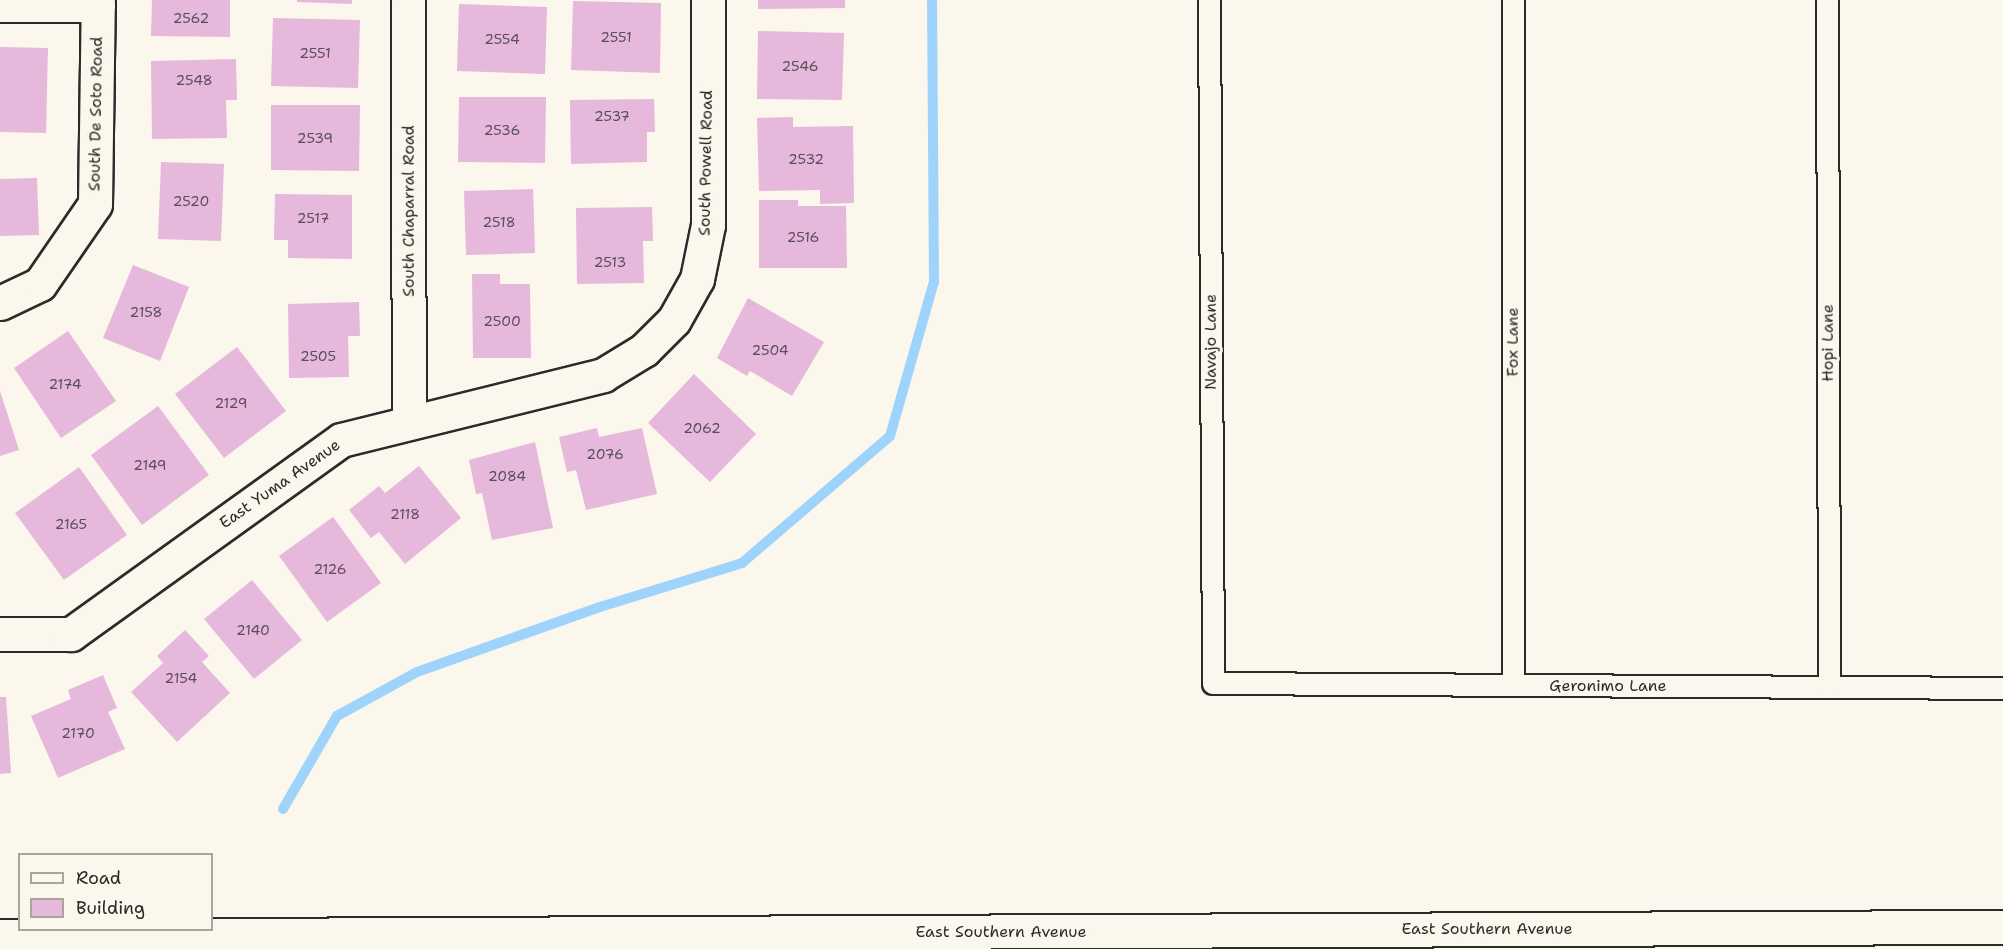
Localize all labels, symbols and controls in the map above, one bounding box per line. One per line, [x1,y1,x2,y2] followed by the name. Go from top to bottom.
[173,10,209,26] house number: 2562
[600,29,632,45] house number: 2551
[484,31,520,47] house number: 2554
[85,37,107,191] street label: South De Soto Road
[299,45,331,61] house number: 2551
[781,58,819,74] house number: 2546
[175,72,213,88] house number: 2548
[695,90,717,236] street label: South Powell Road
[594,108,630,124] house number: 2537
[484,122,520,138] house number: 2536
[399,125,419,297] street label: South Chaparral Road
[297,130,333,146] house number: 2539
[788,151,824,167] house number: 2532
[173,193,209,209] house number: 2520
[297,210,329,226] house number: 2517
[483,214,515,230] house number: 2518
[787,229,819,245] house number: 2516
[594,254,626,270] house number: 2513
[1201,294,1221,390] street label: Navajo Lane
[130,304,162,320] house number: 2158
[1818,304,1838,382] street label: Hopi Lane
[1503,307,1523,377] street label: Fox Lane
[483,313,521,329] house number: 2500
[751,342,789,358] house number: 2504
[300,348,336,364] house number: 2505
[48,376,82,392] house number: 2174
[214,395,248,411] house number: 2129
[683,420,721,436] house number: 2062
[216,435,344,533] street label: East Yuma Avenue
[586,446,624,462] house number: 2076
[133,457,167,473] house number: 2149
[488,468,526,484] house number: 2084
[390,506,420,522] house number: 2118
[55,516,87,532] house number: 2165
[313,561,347,577] house number: 2126
[236,622,270,638] house number: 2140
[165,670,197,686] house number: 2154
[1549,676,1667,696] street label: Geronimo Lane
[61,725,95,741] house number: 2170
[18,853,213,931] legend
[76,866,121,890] text: Road
[76,896,145,920] text: Building
[1401,919,1573,939] street label: East Southern Avenue
[915,922,1087,942] street label: East Southern Avenue

